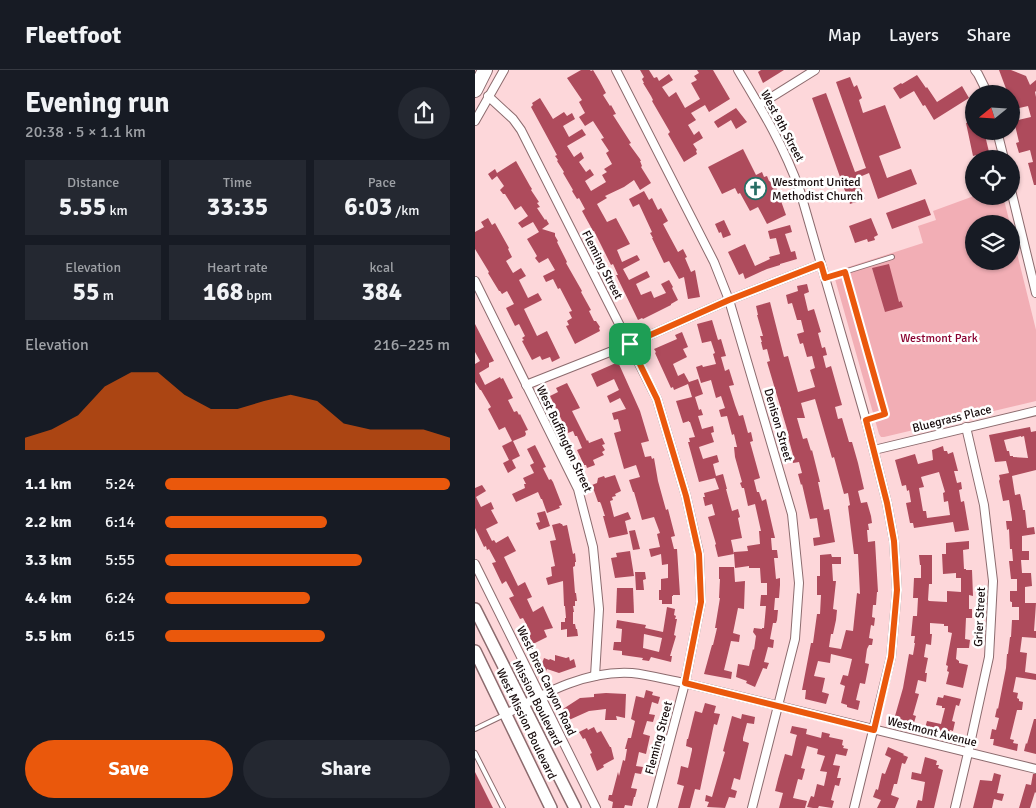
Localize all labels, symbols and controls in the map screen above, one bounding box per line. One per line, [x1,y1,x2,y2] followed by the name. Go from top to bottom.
[25,20,121,50] text: Fleetfoot
[828,24,861,46] text: Map
[889,24,939,46] text: Layers
[967,24,1011,46] text: Share
[965,85,1020,140] north arrow
[965,85,1020,270] map controls
[25,86,170,120] text: Evening run
[398,87,450,139] button: share
[757,88,807,164] street label: West 9th Street
[25,122,146,142] text: 20:38 · 5 × 1.1 km
[965,150,1020,205] button: locate
[67,174,119,191] text: Distance
[223,174,252,191] text: Time
[368,174,396,191] text: Pace
[772,175,863,204] place label: Westmont United Methodist Church
[744,177,768,201] church icon: Westmont United Methodist Church
[59,191,106,222] text: 5.55
[207,191,268,222] text: 33:35
[344,191,392,222] text: 6:03
[106,202,128,219] text: km
[392,202,419,219] text: /km
[965,215,1020,270] button: layers
[578,228,626,302] street label: Fleming Street
[65,259,121,276] text: Elevation
[207,259,268,276] text: Heart rate
[370,259,394,276] text: kcal
[73,276,100,307] text: 55
[203,276,243,307] text: 168
[362,276,402,307] text: 384
[100,287,114,304] text: m
[243,287,272,304] text: bpm
[609,323,651,365] pin
[616,330,644,358] icon: arrive
[900,331,978,346] park label: Westmont Park
[25,335,89,355] text: Elevation
[373,335,450,355] text: 216–225 m
[533,383,595,495] street label: West Buffington Street
[760,387,796,463] street label: Denison Street
[911,402,993,436] street label: Bluegrass Place
[25,474,72,494] text: 1.1 km
[105,474,135,494] text: 5:24
[25,512,72,532] text: 2.2 km
[105,512,135,532] text: 6:14
[25,550,72,570] text: 3.3 km
[105,550,135,570] text: 5:55
[971,587,989,647] street label: Grier Street
[25,588,72,608] text: 4.4 km
[105,588,135,608] text: 6:24
[513,624,579,738] street label: West Brea Canyon Road
[25,626,72,646] text: 5.5 km
[105,626,135,646] text: 6:15
[509,658,565,748] street label: Mission Boulevard
[493,666,559,782] street label: West Mission Boulevard
[642,700,676,776] street label: Fleming Street
[886,714,978,750] street label: Westmont Avenue
[25,740,233,798] button: Save
[243,740,450,798] button: Share

